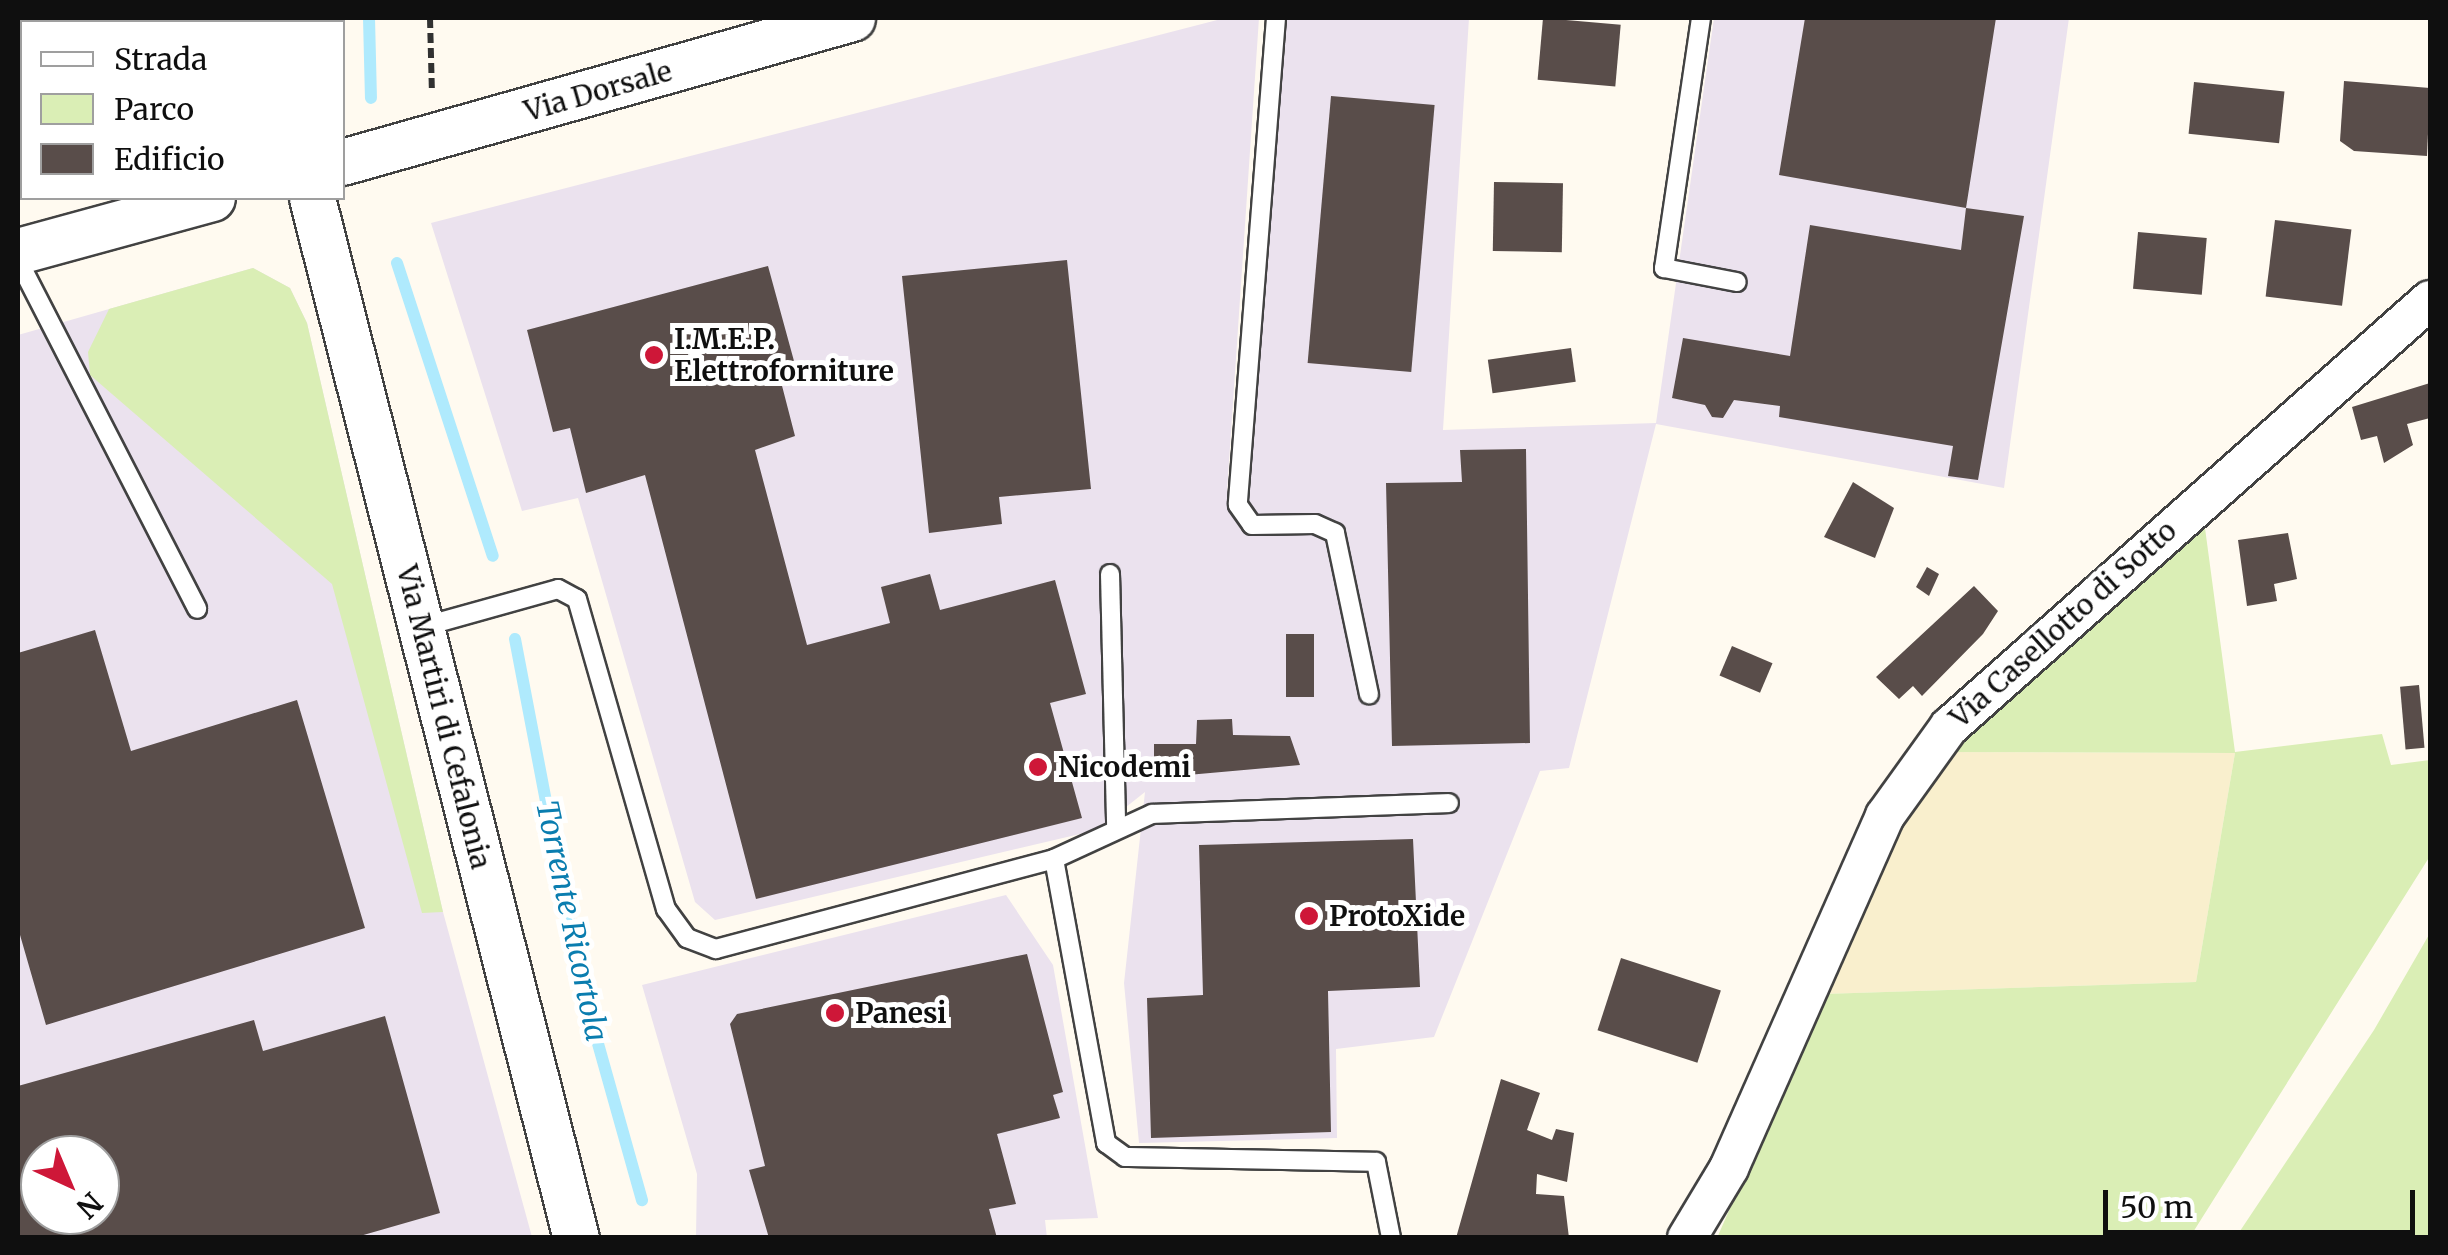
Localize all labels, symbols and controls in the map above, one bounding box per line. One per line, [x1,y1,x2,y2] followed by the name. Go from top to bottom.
[20,20,345,200] legend
[114,40,207,78] text: Strada
[520,54,676,128] street label: Via Dorsale
[114,90,194,128] text: Parco
[114,140,225,178] text: Edificio
[674,322,894,388] place label: I.M.E.P. Elettroforniture
[643,344,665,366] marker: I.M.E.P. Elettroforniture
[1943,514,2183,734] street label: Via Casellotto di Sotto
[390,562,498,872] street label: Via Martiri di Cefalonia
[1058,750,1191,784] place label: Nicodemi
[1027,756,1049,778] marker: Nicodemi
[529,797,615,1045] water label: Torrente Ricortola
[1329,899,1465,933] place label: ProtoXide
[1298,905,1320,927] marker: ProtoXide
[855,996,947,1030] place label: Panesi
[824,1002,846,1024] marker: Panesi
[20,1135,120,1235] north arrow
[2108,1170,2420,1232] scale bar
[69,1185,110,1226] text: N
[2120,1188,2193,1226] text: 50 m

